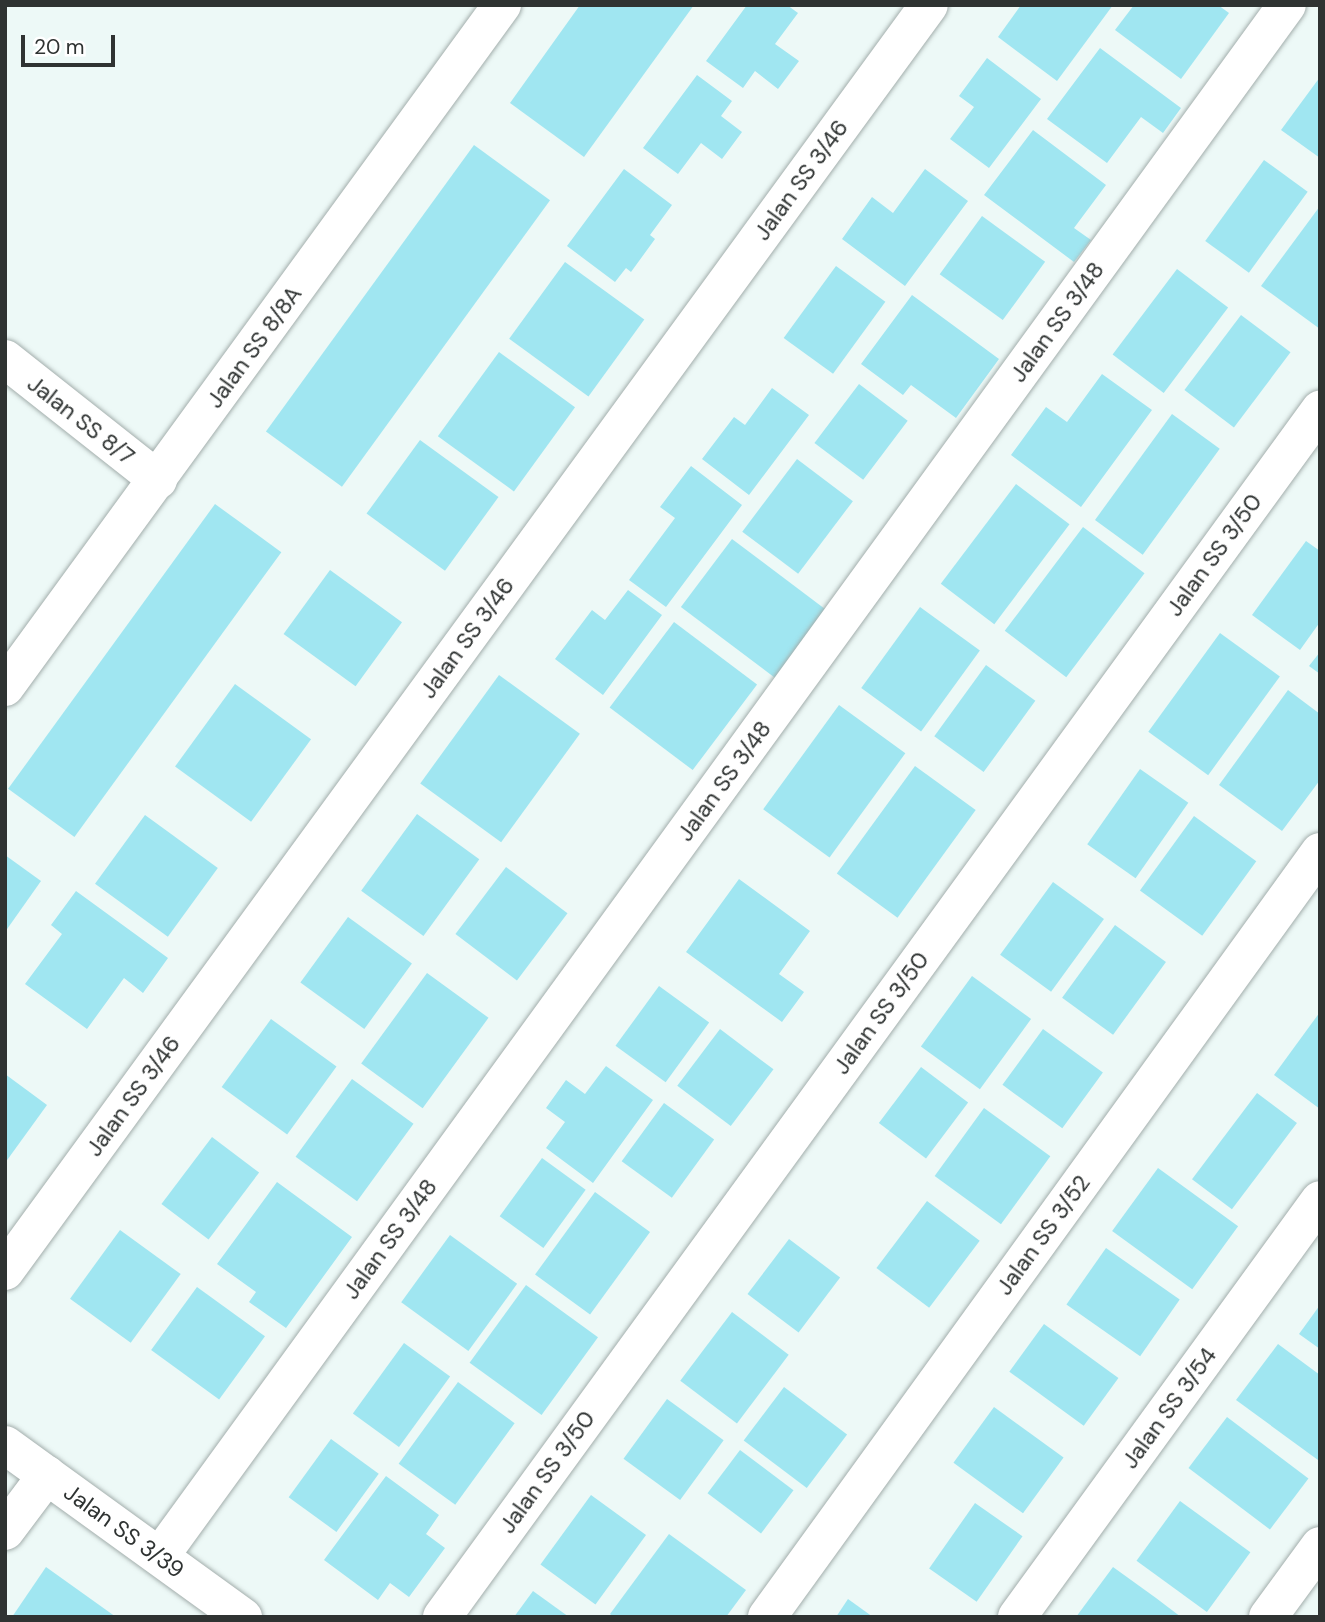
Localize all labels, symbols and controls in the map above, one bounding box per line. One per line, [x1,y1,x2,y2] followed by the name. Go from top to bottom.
[24,21,119,65] scale bar
[34,33,85,61] text: 20 m
[748,114,854,246] street label: Jalan SS 3/46
[1004,257,1110,387] street label: Jalan SS 3/48
[201,281,307,413] street label: Jalan SS 8/8A
[22,370,140,470] street label: Jalan SS 8/7
[1160,488,1268,622] street label: Jalan SS 3/50
[414,572,520,704] street label: Jalan SS 3/46
[671,716,777,846] street label: Jalan SS 3/48
[827,946,935,1080] street label: Jalan SS 3/50
[80,1030,186,1162] street label: Jalan SS 3/46
[990,1170,1096,1300] street label: Jalan SS 3/52
[337,1174,443,1304] street label: Jalan SS 3/48
[1116,1342,1222,1474] street label: Jalan SS 3/54
[493,1405,601,1539] street label: Jalan SS 3/50
[59,1478,189,1584] street label: Jalan SS 3/39

